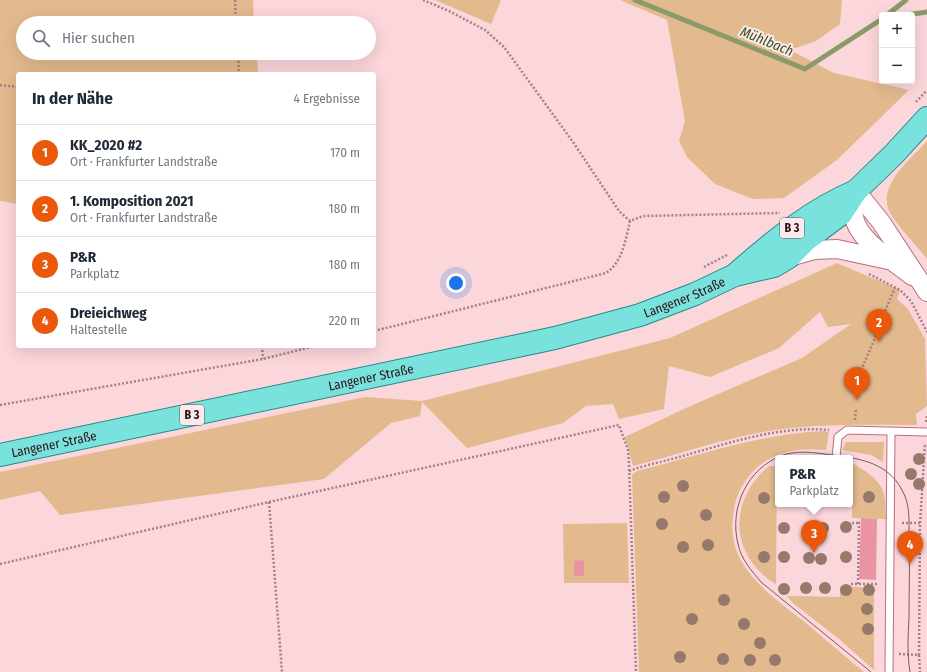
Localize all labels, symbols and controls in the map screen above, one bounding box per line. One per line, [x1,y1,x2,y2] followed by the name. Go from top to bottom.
[879,12,915,84] map controls
[879,12,915,48] button: +
[16,16,376,60] search box
[738,23,796,60] water label: Mühlbach
[30,27,52,49] icon: search
[62,29,135,47] text: Hier suchen
[879,48,915,84] button: −
[32,88,113,109] text: In der Nähe
[294,91,360,106] text: 4 Ergebnisse
[70,136,142,154] text: KK_2020 #2
[42,145,48,160] text: 1
[330,145,360,160] text: 170 m
[70,154,217,169] text: Ort · Frankfurter Landstraße
[70,192,194,210] text: 1. Komposition 2021
[42,201,48,216] text: 2
[329,201,360,216] text: 180 m
[70,210,217,225] text: Ort · Frankfurter Landstraße
[780,218,804,238] road number: B 3
[70,248,96,266] text: P&R
[42,257,48,272] text: 3
[329,257,360,272] text: 180 m
[70,266,119,281] text: Parkplatz
[446,273,466,293] your location
[642,274,728,321] street label: Langener Straße
[70,304,147,322] text: Dreieichweg
[866,309,892,342] pin: 2
[42,313,48,328] text: 4
[329,313,360,328] text: 220 m
[70,322,127,337] text: Haltestelle
[327,361,415,394] street label: Langener Straße
[844,367,870,400] pin: 1
[180,405,204,425] road number: B 3
[10,428,98,460] street label: Langener Straße
[775,455,853,507] popup
[789,465,816,483] text: P&R
[789,483,839,498] text: Parkplatz
[801,520,827,553] pin: 3
[897,531,923,564] pin: 4

